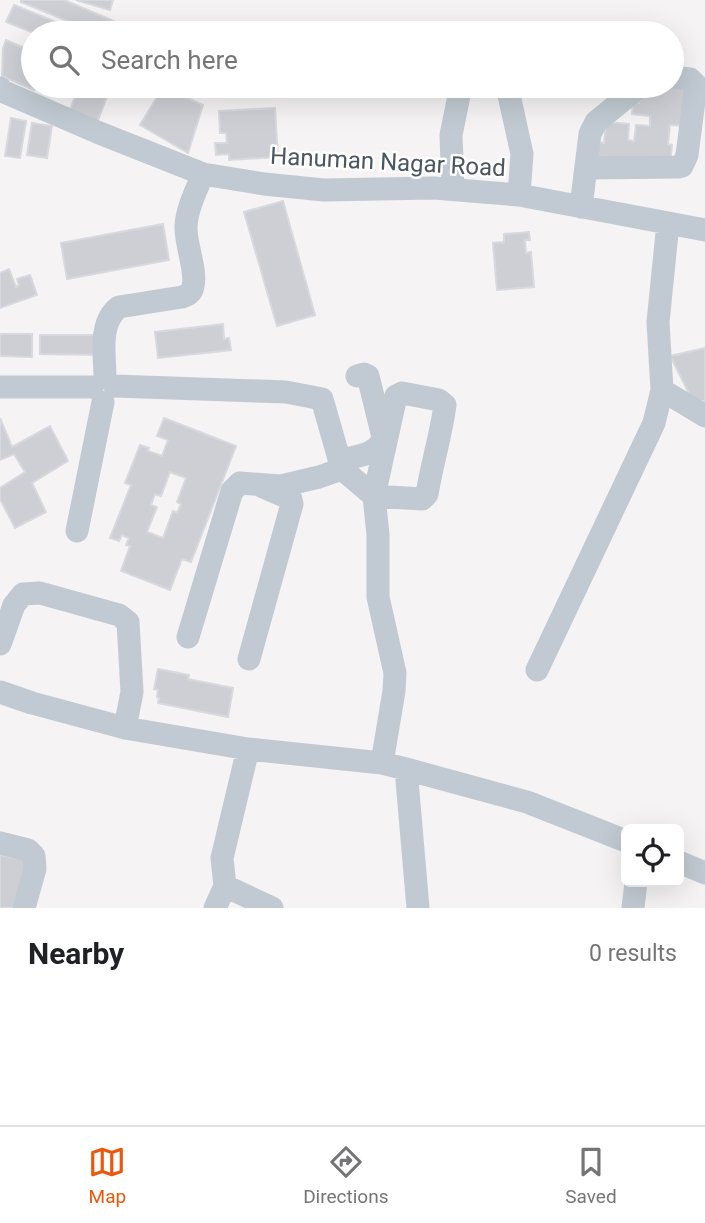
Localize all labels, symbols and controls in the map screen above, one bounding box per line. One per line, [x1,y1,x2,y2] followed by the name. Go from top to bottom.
[21,21,684,98] search box
[45,41,83,79] icon: search
[101,45,238,75] text: Search here
[270,142,506,182] street label: Hanuman Nagar Road
[621,824,684,887] map controls
[621,824,684,887] button: locate
[28,936,124,971] text: Nearby
[589,940,677,967] text: 0 results
[88,1143,126,1208] tab: Map
[303,1143,388,1208] tab: Directions
[565,1143,617,1208] tab: Saved

